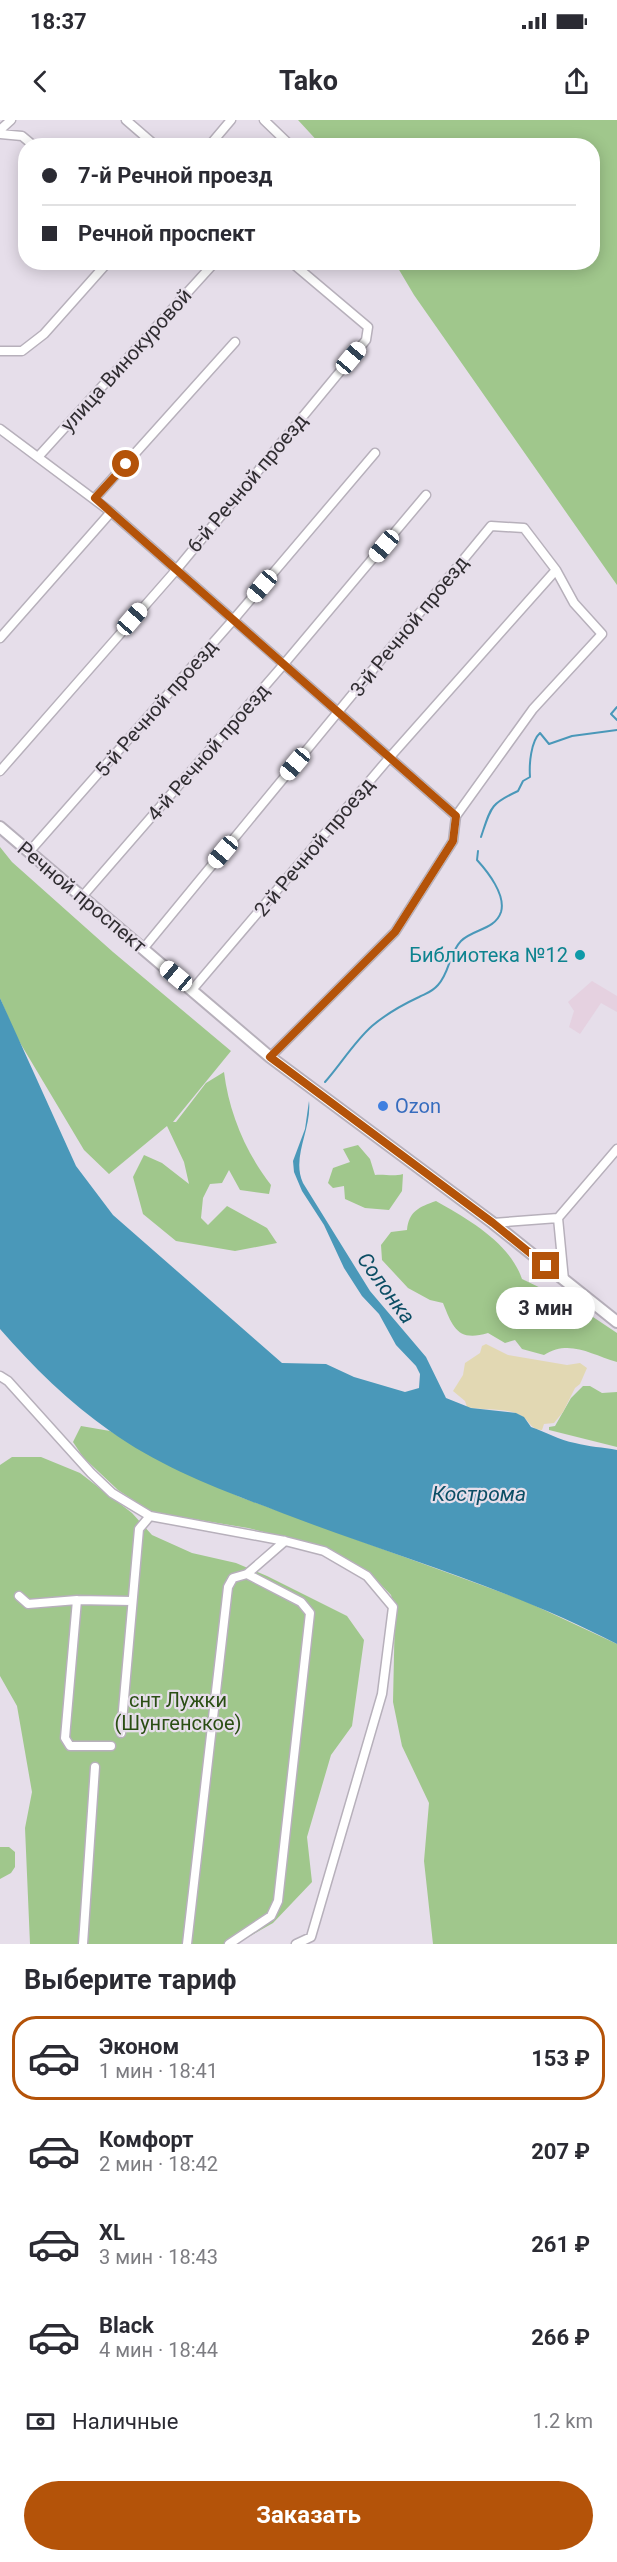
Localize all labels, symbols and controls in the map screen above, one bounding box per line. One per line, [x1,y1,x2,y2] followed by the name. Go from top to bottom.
[30,9,87,34] text: 18:37
[24,65,57,98] icon: back
[279,65,338,97] text: Tako
[560,65,593,98] icon: share
[78,163,272,188] text: 7-й Речной проезд
[78,221,256,246] text: Речной проспект
[55,284,197,436] street label: улица Винокуровой
[333,338,369,378] car
[182,409,312,557] street label: 6-й Речной проезд
[112,450,139,477] route start
[366,526,402,566] car
[345,551,473,701] street label: 3-й Речной проезд
[244,566,280,606] car
[113,600,151,638] car
[90,635,222,781] street label: 5-й Речной проезд
[142,679,274,825] street label: 4-й Речной проезд
[277,744,313,784] car
[249,773,379,921] street label: 2-й Речной проезд
[205,832,241,872] car
[13,836,152,958] street label: Речной проспект
[409,943,568,967] place label: Библиотека №12
[573,948,587,962] marker: Библиотека №12
[156,958,196,994] car
[395,1094,441,1118] place label: Ozon
[376,1099,390,1113] marker: Ozon
[352,1248,420,1328] water label: Солонка
[532,1252,559,1279] route end
[496,1287,596,1329] callout: 3 мин
[518,1296,573,1320] text: 3 мин
[432,1482,526,1506] water label: Кострома
[114,1688,242,1735] park label: снт Лужки (Шунгенское)
[24,1964,236,1996] text: Выберите тариф
[27,2031,81,2085] icon: car
[99,2034,179,2059] text: Эконом
[531,2046,590,2071] text: 153 ₽
[99,2059,218,2083] text: 1 мин · 18:41
[27,2124,81,2178] icon: car
[99,2127,194,2152] text: Комфорт
[531,2139,590,2164] text: 207 ₽
[99,2152,218,2176] text: 2 мин · 18:42
[27,2217,81,2271] icon: car
[99,2220,125,2245] text: XL
[531,2232,590,2257] text: 261 ₽
[99,2245,218,2269] text: 3 мин · 18:43
[27,2310,81,2364] icon: car
[99,2313,154,2338] text: Black
[531,2325,590,2350] text: 266 ₽
[99,2338,218,2362] text: 4 мин · 18:44
[24,2405,57,2438] icon: cash
[72,2409,178,2434] text: Наличные
[533,2409,593,2433] text: 1.2 km
[24,2481,593,2550] button: Заказать

